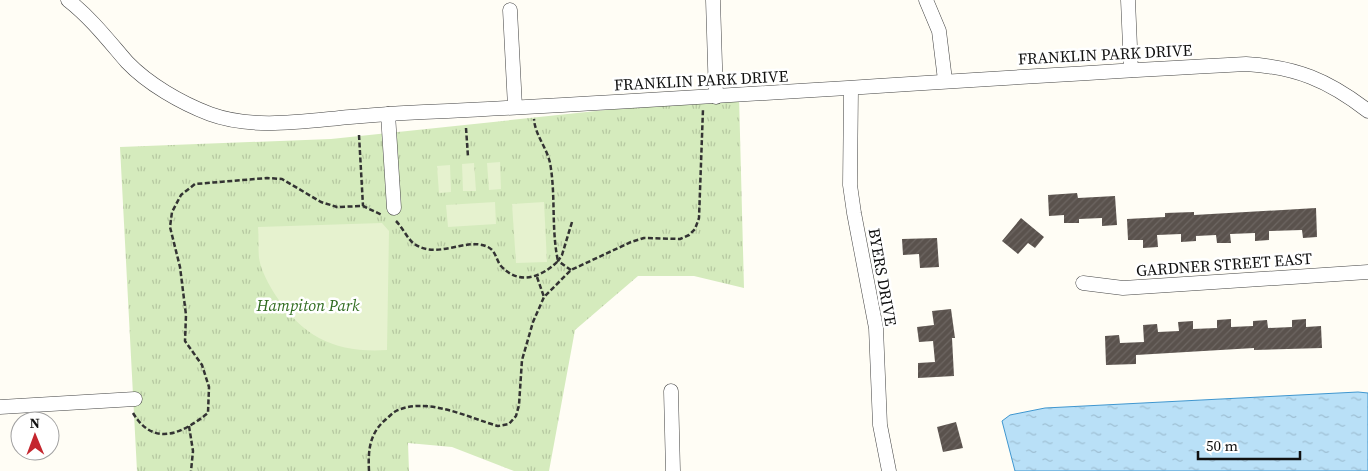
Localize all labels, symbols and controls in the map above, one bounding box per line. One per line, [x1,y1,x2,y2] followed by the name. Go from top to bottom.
[1017,38,1193,70] street label: FRANKLIN PARK DRIVE
[613,64,789,96] street label: FRANKLIN PARK DRIVE
[864,226,902,328] street label: BYERS DRIVE
[1135,247,1313,281] street label: GARDNER STREET EAST
[256,294,360,316] park label: Hampiton Park
[10,411,60,461] north arrow
[29,413,40,433] text: N
[1198,428,1300,460] scale bar
[1206,435,1238,456] text: 50 m

